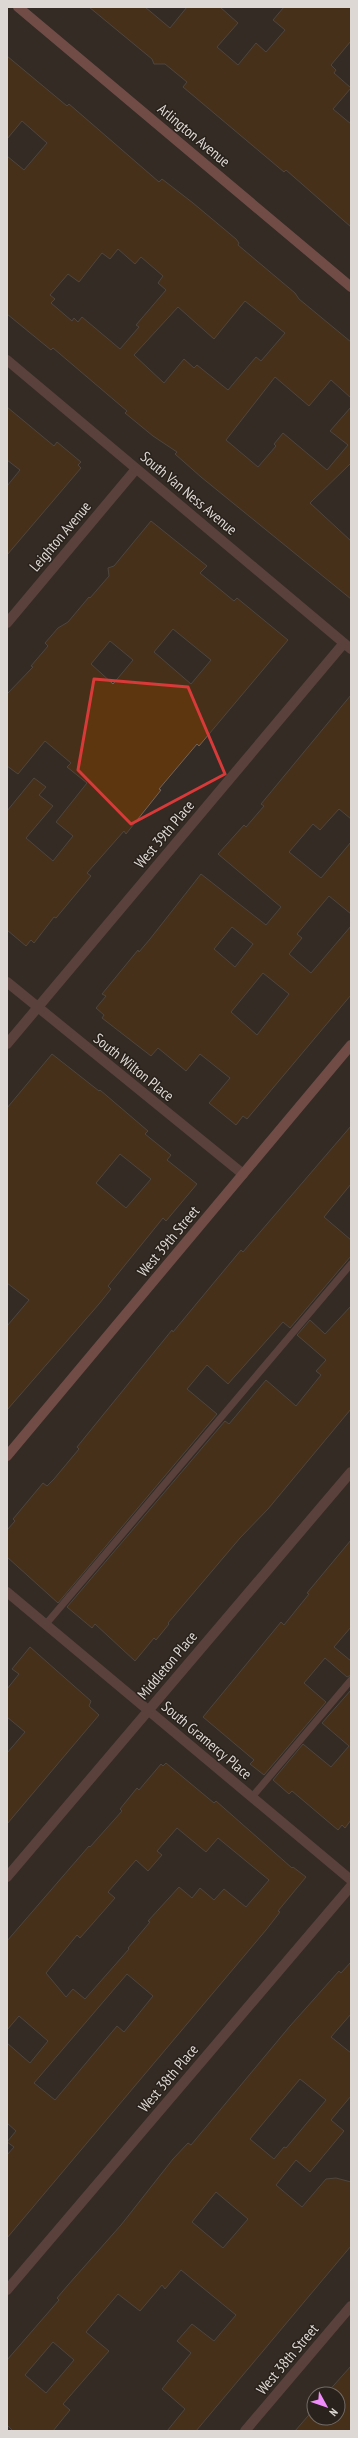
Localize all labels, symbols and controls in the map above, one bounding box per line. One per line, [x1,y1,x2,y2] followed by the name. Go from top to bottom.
[154,99,234,171] street label: Arlington Avenue
[137,447,241,539] street label: South Van Ness Avenue
[25,497,95,575] street label: Leighton Avenue
[130,796,198,872] street label: West 39th Place
[90,1029,178,1105] street label: South Wilton Place
[133,1202,203,1280] street label: West 39th Street
[133,1627,201,1703] street label: Middleton Place
[158,1697,256,1783] street label: South Gramercy Place
[134,2040,202,2116] street label: West 38th Place
[252,2320,322,2398] street label: West 38th Street
[306,2386,346,2426] north arrow
[326,2406,341,2419] text: N

